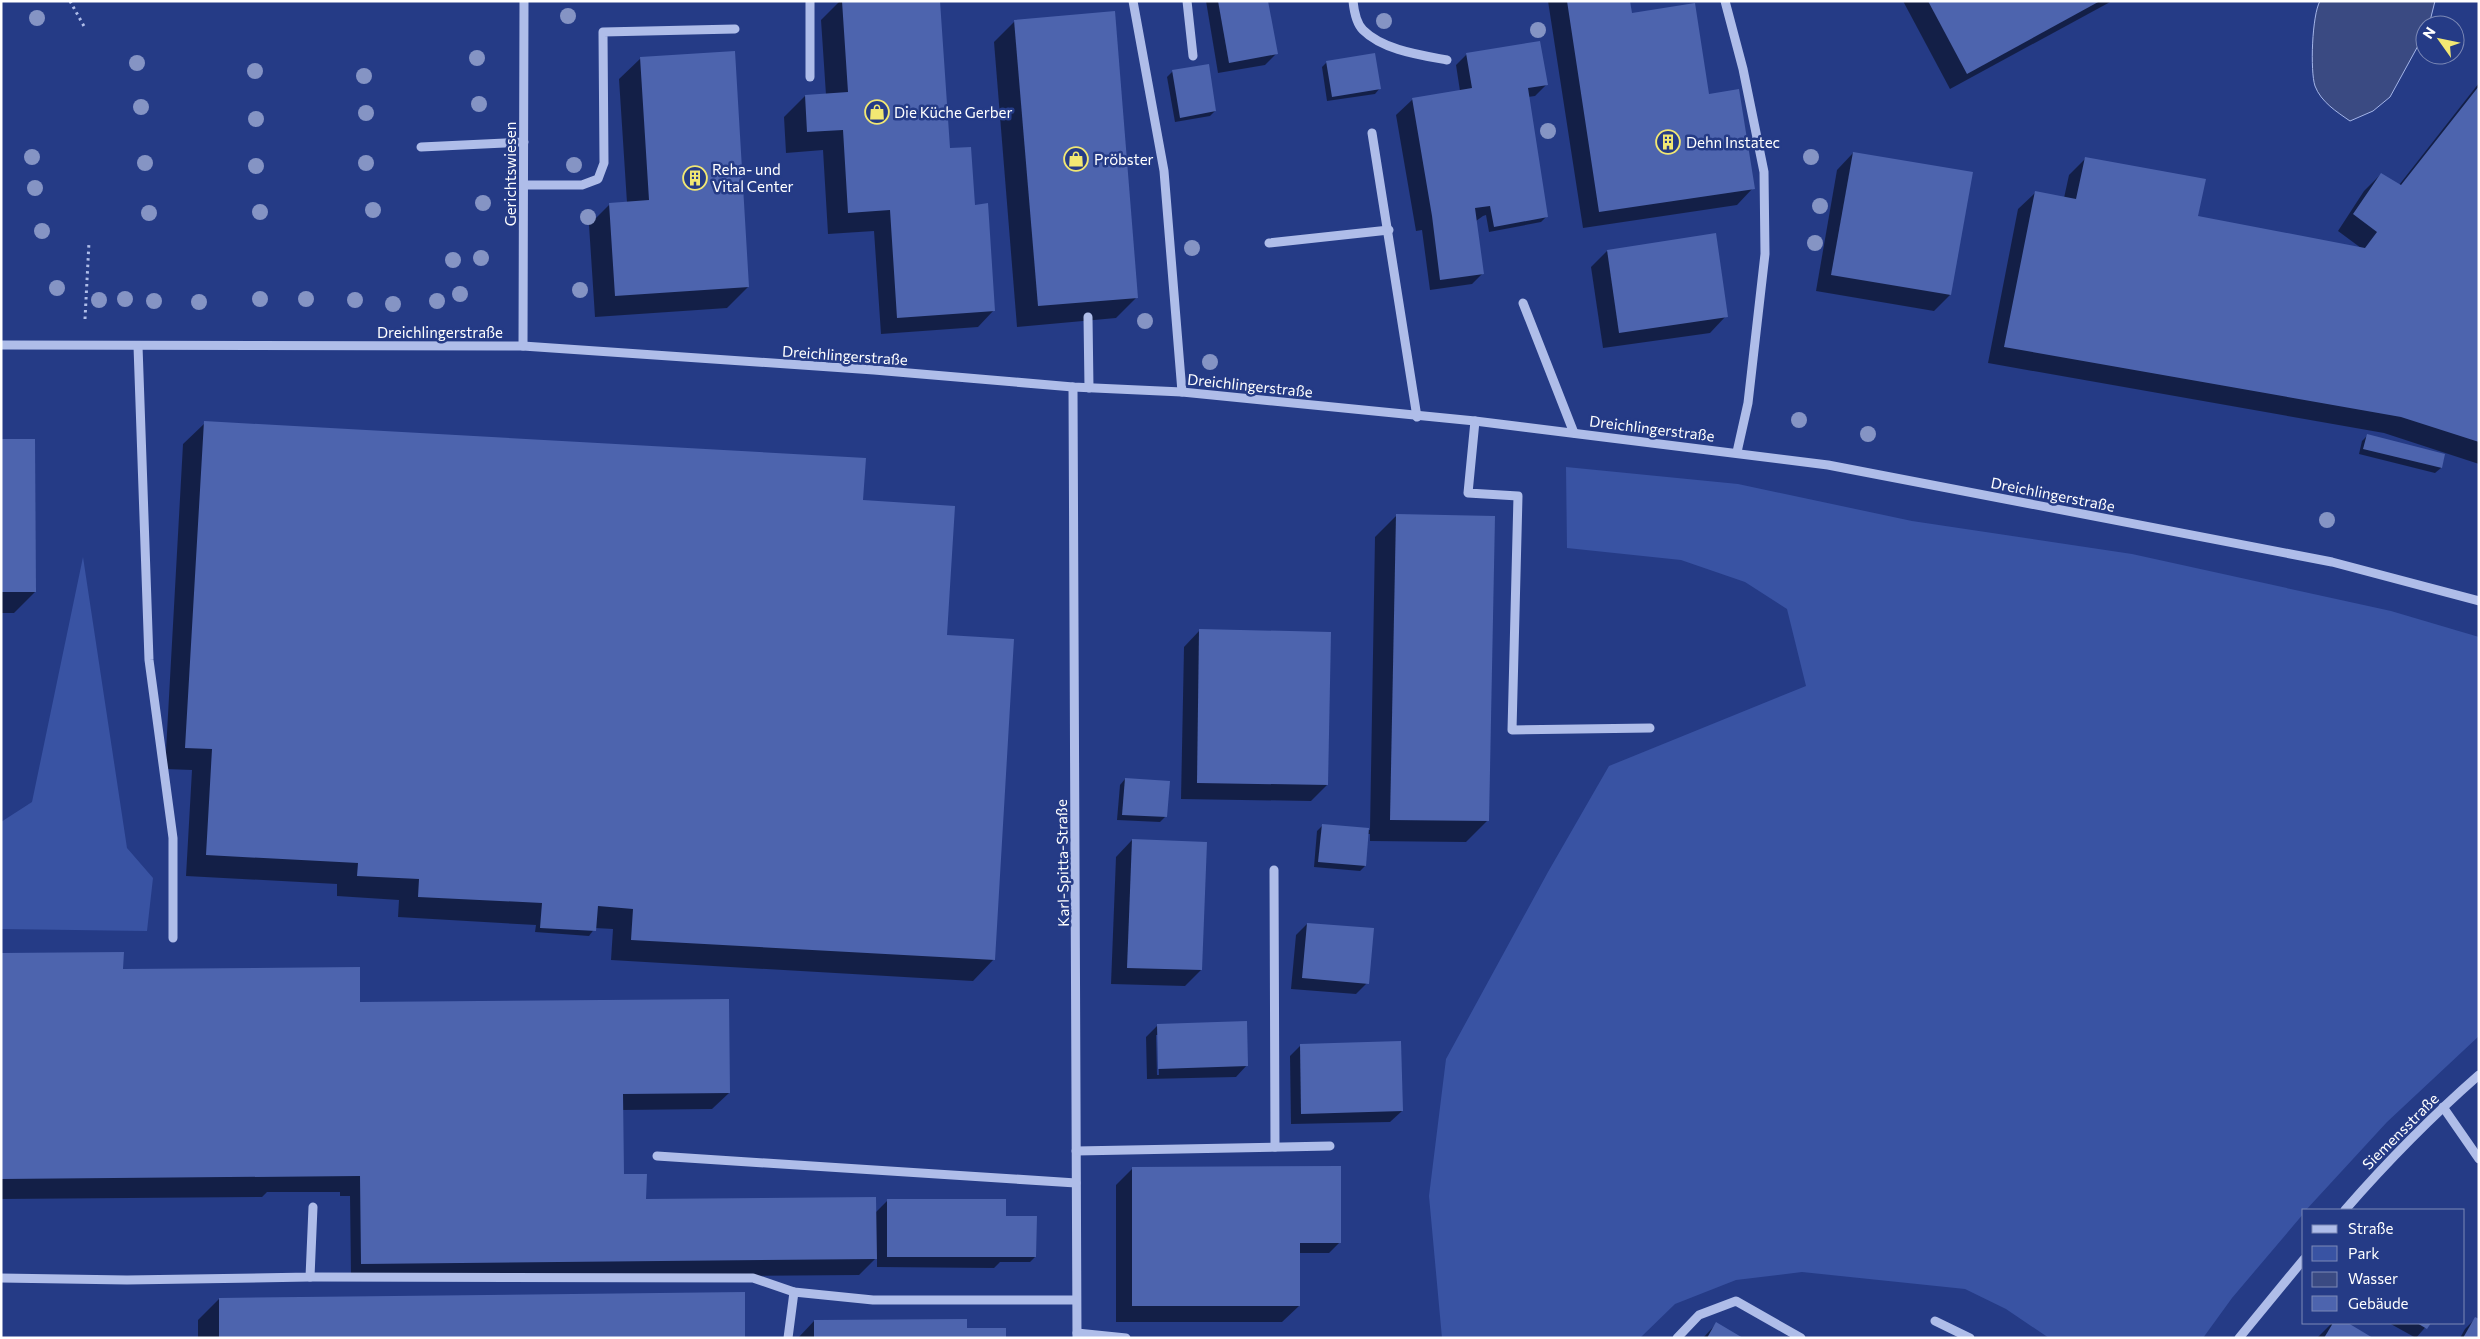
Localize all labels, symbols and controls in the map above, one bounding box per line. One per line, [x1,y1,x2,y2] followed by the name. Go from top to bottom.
[2415,15,2465,65] north arrow
[2419,24,2439,42] text: N
[864,99,890,125] shop icon: Die Küche Gerber
[894,103,1012,121] place label: Die Küche Gerber
[501,122,519,226] street label: Gerichtswiesen
[1655,129,1681,155] building icon: Dehn Instatec
[1686,133,1780,151] place label: Dehn Instatec
[1063,146,1089,172] shop icon: Pröbster
[1094,150,1154,168] place label: Pröbster
[712,160,794,195] place label: Reha- und Vital Center
[682,165,708,191] building icon: Reha- und Vital Center
[377,323,503,341] street label: Dreichlingerstraße
[781,342,909,368] street label: Dreichlingerstraße
[1186,369,1314,401] street label: Dreichlingerstraße
[1588,411,1716,445] street label: Dreichlingerstraße
[1989,473,2117,515] street label: Dreichlingerstraße
[1052,799,1072,927] street label: Karl-Spitta-Straße
[2358,1089,2442,1173] street label: Siemensstraße
[2302,1209,2465,1324] legend
[2348,1219,2394,1237] text: Straße
[2348,1244,2379,1262] text: Park
[2348,1269,2398,1287] text: Wasser
[2348,1294,2409,1312] text: Gebäude

